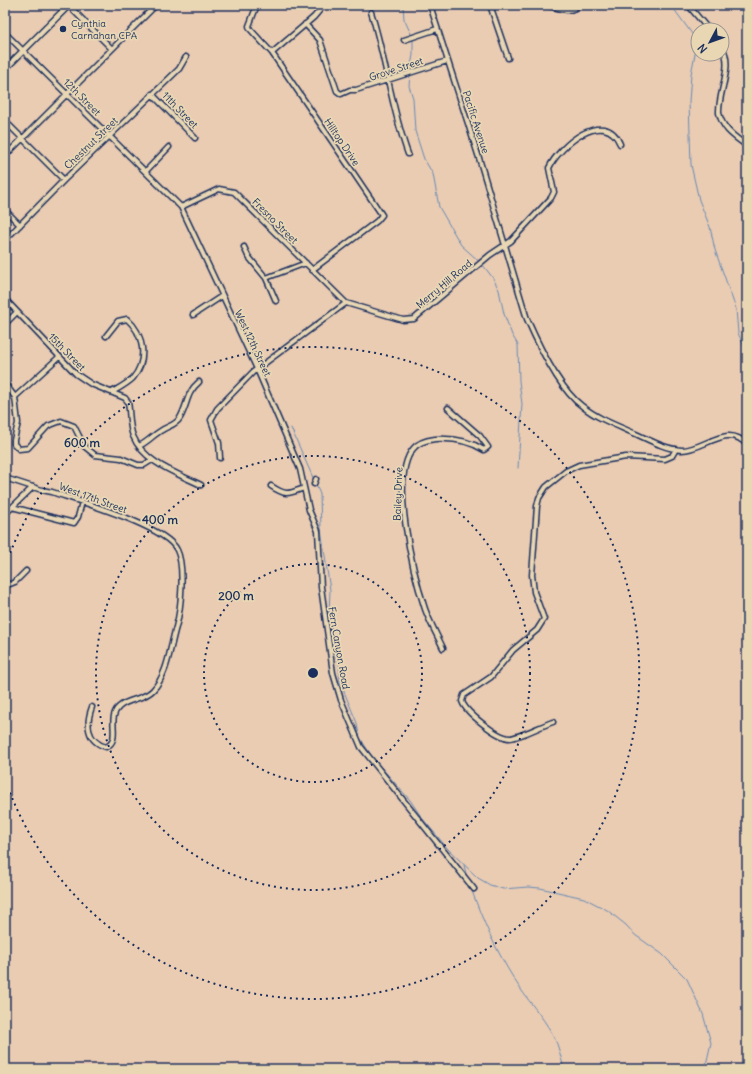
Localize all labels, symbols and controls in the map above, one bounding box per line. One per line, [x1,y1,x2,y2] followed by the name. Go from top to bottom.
[71,17,138,42] place label: Cynthia Carnahan CPA
[690,22,730,62] north arrow
[58,24,68,34] marker: Cynthia Carnahan CPA
[695,41,710,56] text: N
[367,54,425,84] street label: Grove Street
[61,76,104,119] street label: 12th Street
[159,89,201,132] street label: 11th Street
[460,89,492,155] street label: Pacific Avenue
[61,114,121,172] street label: Chestnut Street
[321,116,363,168] street label: Hilltop Drive
[249,195,301,247] street label: Fresno Street
[413,257,475,311] street label: Merry Hill Road
[232,308,274,379] street label: West 12th Street
[46,330,89,374] street label: 15th Street
[64,435,101,450] text: 600 m
[391,467,405,521] street label: Bailey Drive
[57,480,129,517] street label: West 17th Street
[142,512,179,527] text: 400 m
[218,588,254,603] text: 200 m
[325,606,353,690] street label: Fern Canyon Road
[306,666,320,680] centre of rings

